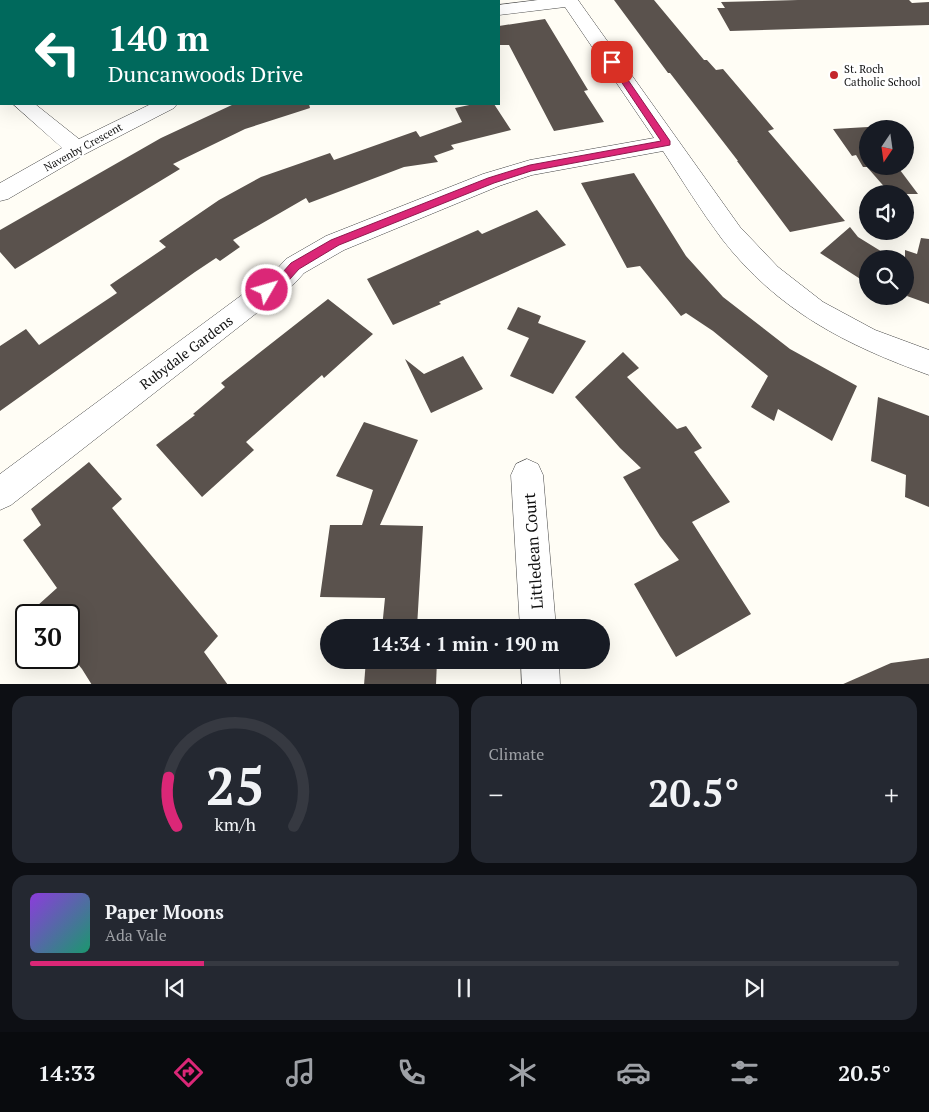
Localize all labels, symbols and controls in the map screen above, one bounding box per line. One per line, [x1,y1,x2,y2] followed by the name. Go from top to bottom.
[108,15,209,61] text: 140 m
[25,20,90,85] icon: left
[591,41,633,83] pin
[598,48,626,76] icon: arrive
[108,59,303,88] text: Duncanwoods Drive
[844,62,921,89] place label: St. Roch Catholic School
[828,69,840,81] marker: St. Roch Catholic School
[41,120,125,174] street label: Navenby Crescent
[859,120,914,175] north arrow
[859,120,914,305] map controls
[859,185,914,240] button: sound
[859,250,914,305] button: search
[240,263,292,315] position arrow
[135,311,237,393] street label: Rubydale Gardens
[518,492,548,610] street label: Littledean Court
[15,604,80,669] speed limit sign: 30
[371,631,559,656] text: 14:34 · 1 min · 190 m
[489,743,544,765] text: Climate
[206,751,265,820] text: 25
[648,768,739,818] text: 20.5°
[489,776,503,813] text: −
[884,776,899,813] text: +
[215,812,256,836] text: km/h
[105,899,224,924] text: Paper Moons
[105,924,167,946] text: Ada Vale
[161,974,189,1002] icon: previous
[450,974,478,1002] icon: pause
[740,974,768,1002] icon: next
[171,1055,206,1090] icon: directions
[283,1055,318,1090] icon: music
[394,1055,429,1090] icon: phone
[505,1055,540,1090] icon: climate
[616,1055,651,1090] icon: car
[727,1055,762,1090] icon: filters
[38,1058,95,1087] text: 14:33
[838,1058,891,1087] text: 20.5°

